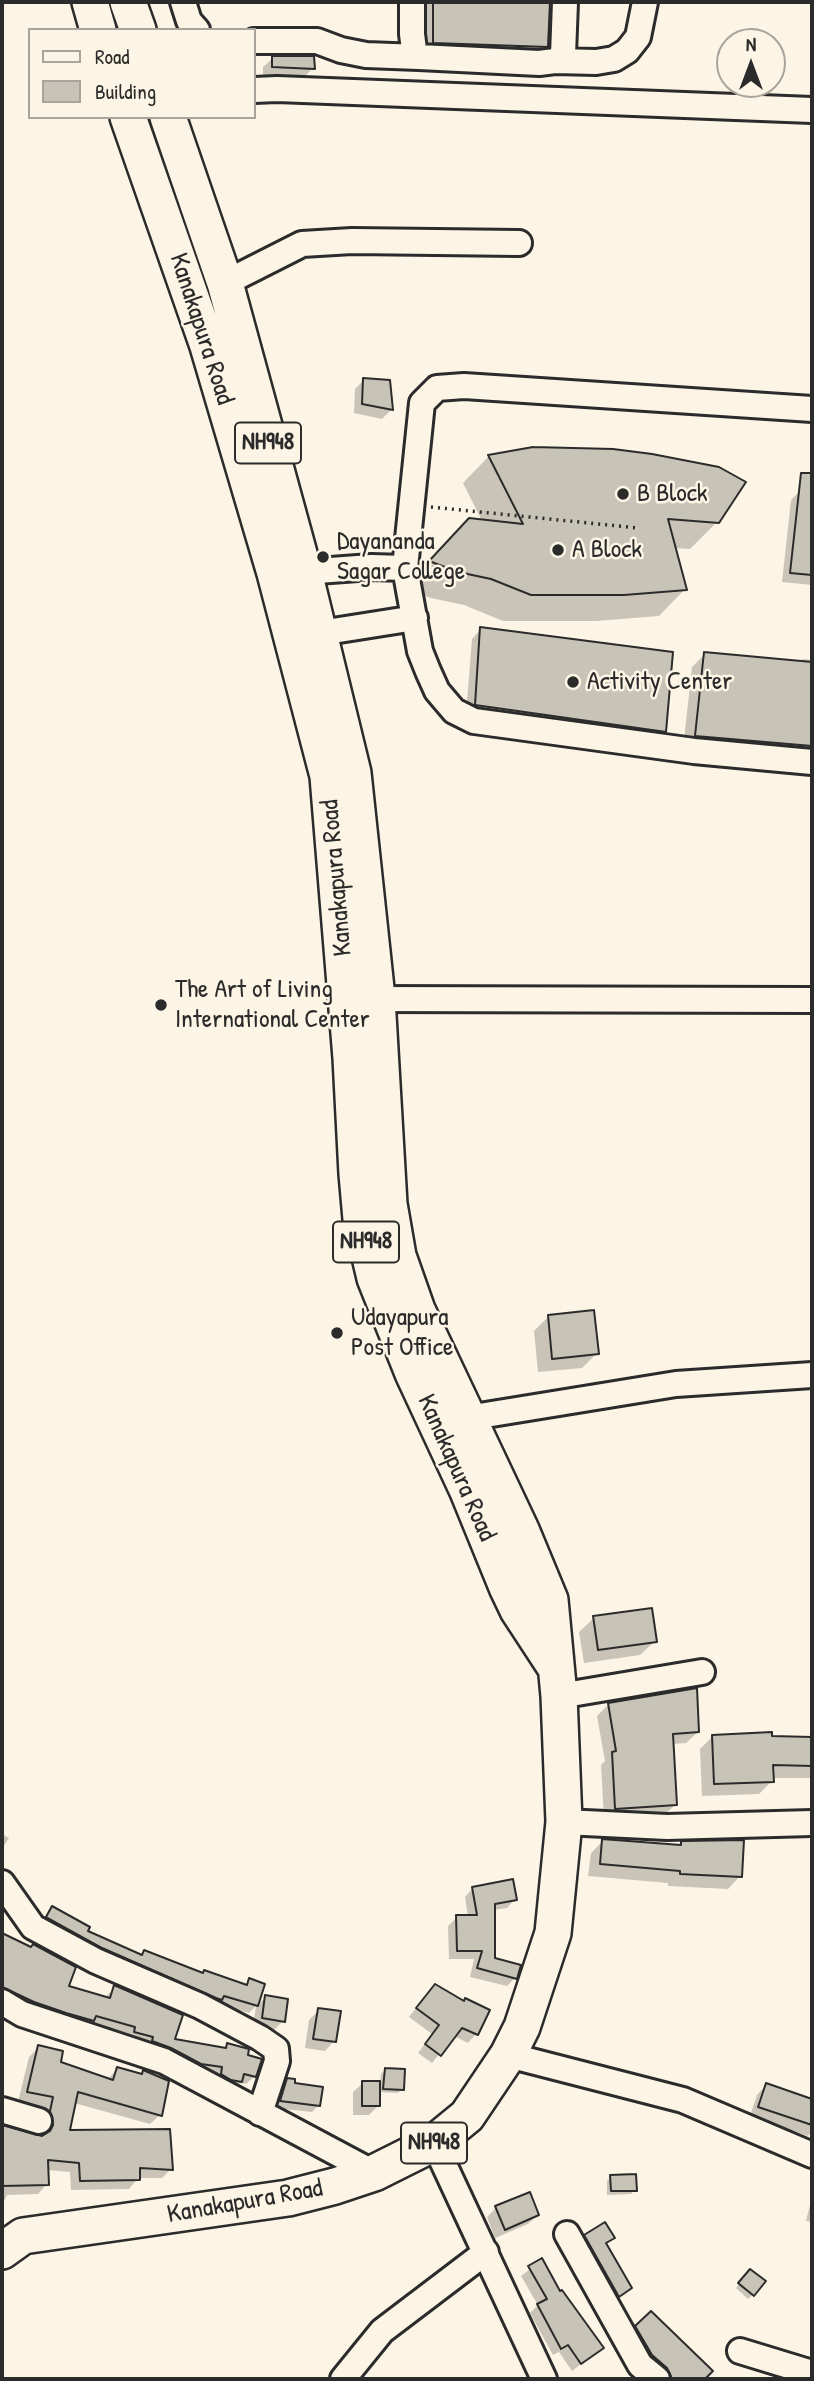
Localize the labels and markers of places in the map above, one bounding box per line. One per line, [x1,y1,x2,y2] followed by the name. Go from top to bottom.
[637,478,708,510] place label: B Block
[615,486,631,502] marker: B Block
[337,526,465,588] place label: Dayananda Sagar College
[572,534,642,566] place label: A Block
[550,542,566,558] marker: A Block
[315,549,331,565] marker: Dayananda Sagar College
[587,666,732,698] place label: Activity Center
[565,674,581,690] marker: Activity Center
[175,974,370,1036] place label: The Art of Living International Center
[153,997,169,1013] marker: The Art of Living International Center
[351,1302,453,1364] place label: Udayapura Post Office
[329,1325,345,1341] marker: Udayapura Post Office

